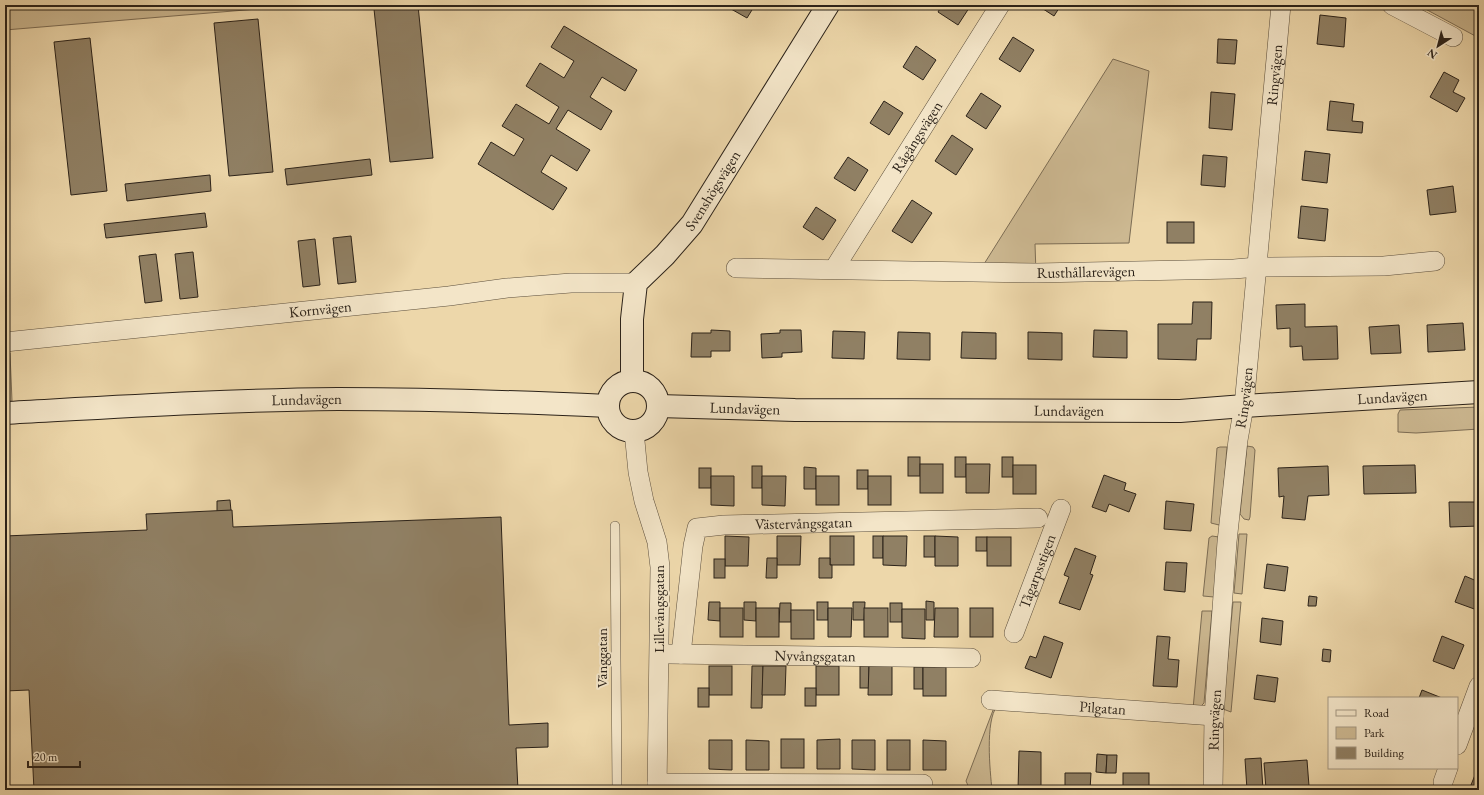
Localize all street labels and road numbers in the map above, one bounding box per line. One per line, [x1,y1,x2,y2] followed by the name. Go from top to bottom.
[1262,43,1286,106] street label: Ringvägen
[887,97,946,176] street label: Rågångsvägen
[680,147,744,235] street label: Svenshögsvägen
[1036,261,1136,282] street label: Rusthållarevägen
[288,296,353,322] street label: Kornvägen
[1230,366,1257,430] street label: Ringvägen
[1357,385,1428,408] street label: Lundavägen
[271,389,342,409] street label: Lundavägen
[709,398,781,419] street label: Lundavägen
[1034,401,1104,420] street label: Lundavägen
[755,512,853,533] street label: Västervångsgatan
[1014,531,1060,611] street label: Tågarpsstigen
[649,565,668,653] street label: Lillevångsgatan
[592,628,611,688] street label: Vånggatan
[774,645,856,665] street label: Nyvångsgatan
[1204,689,1225,751] street label: Ringvägen
[1079,696,1127,719] street label: Pilgatan

